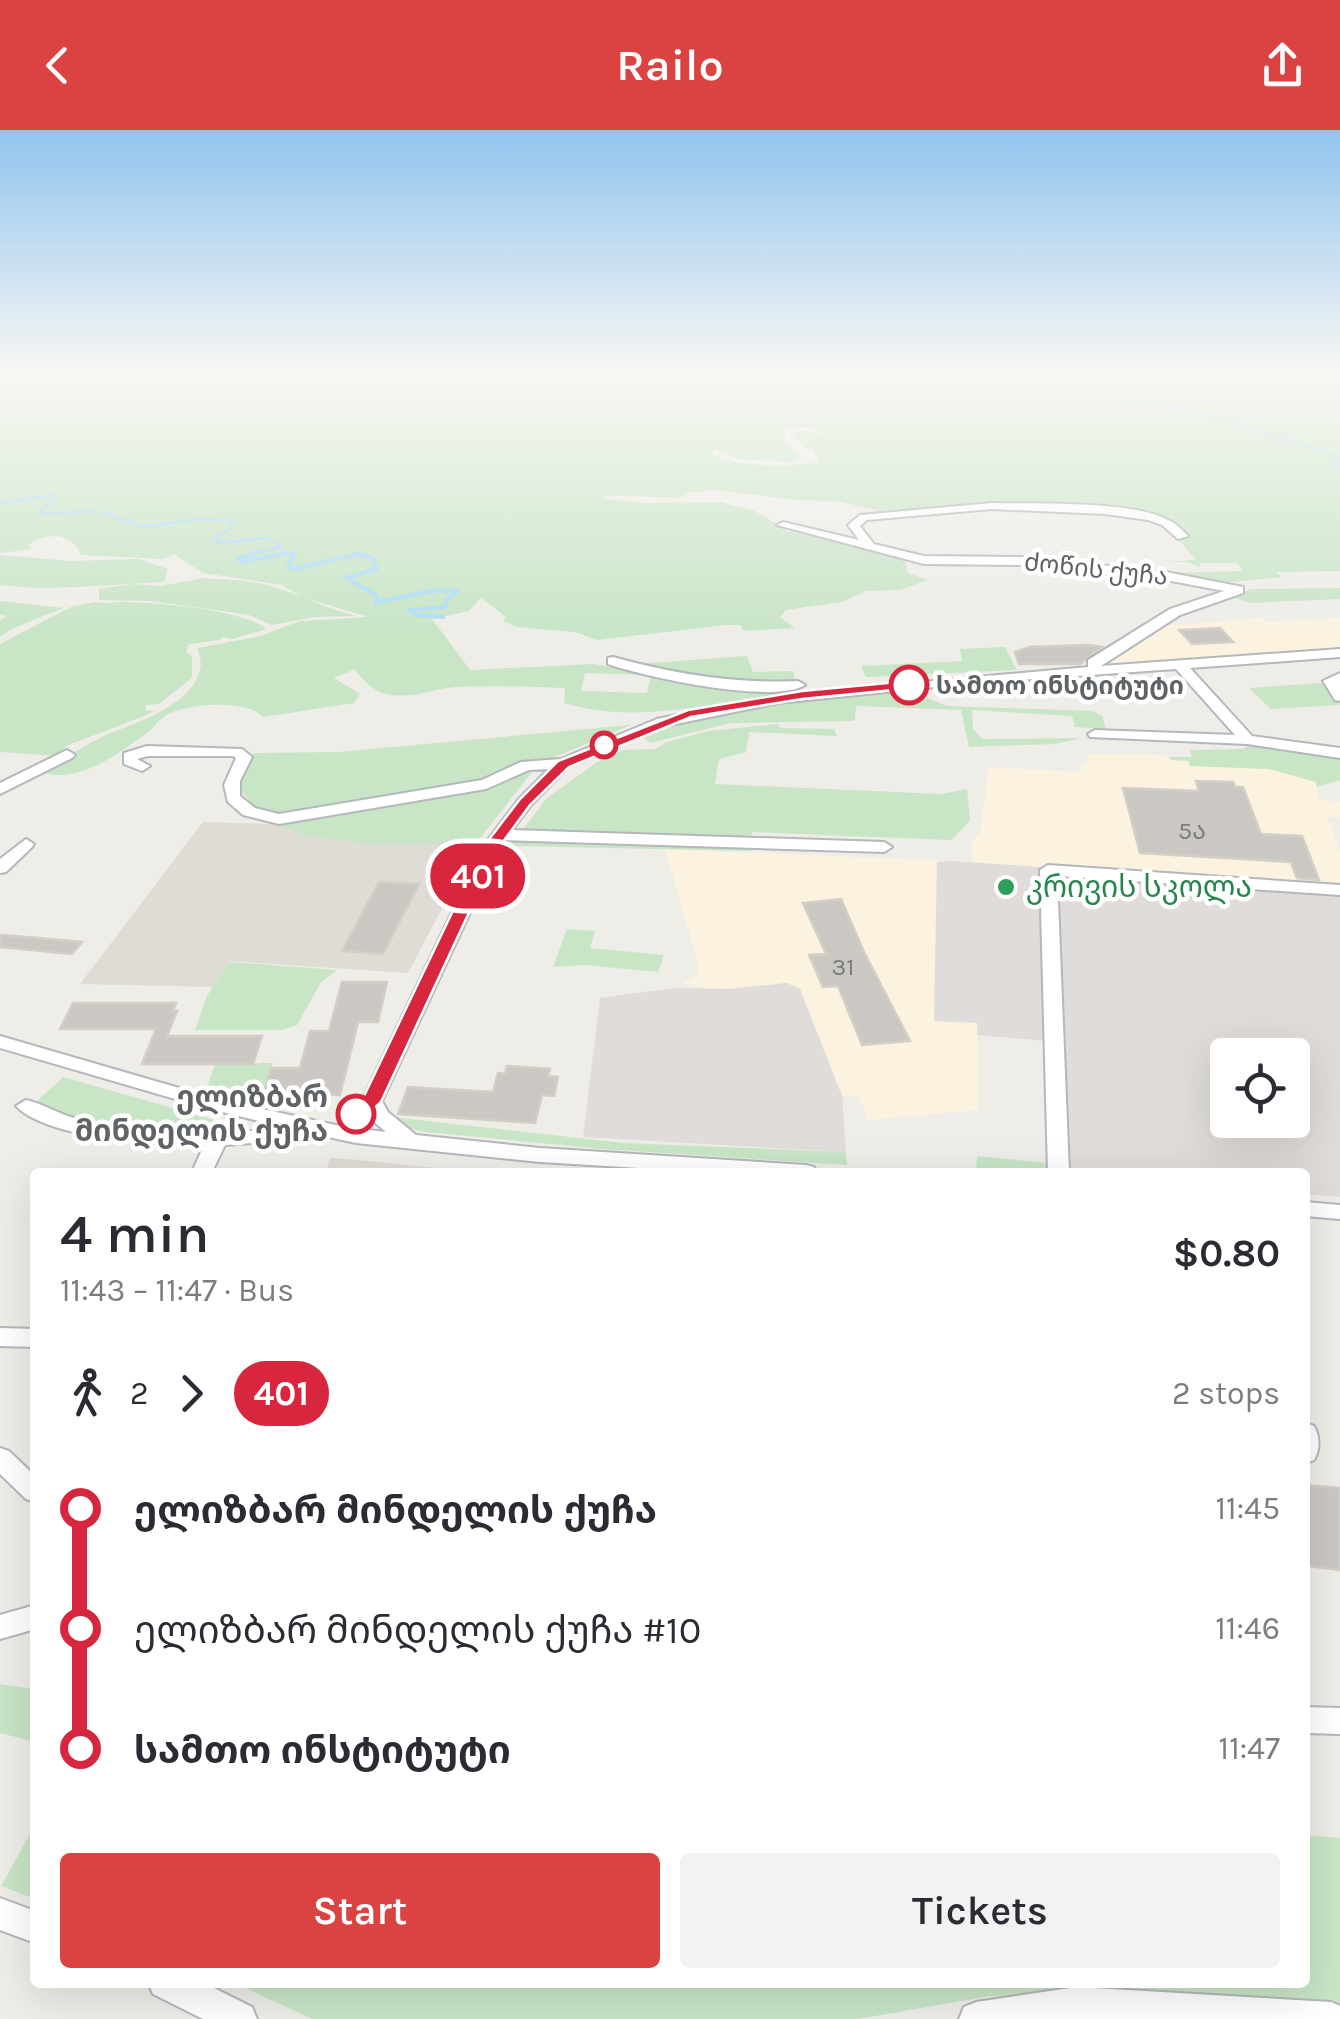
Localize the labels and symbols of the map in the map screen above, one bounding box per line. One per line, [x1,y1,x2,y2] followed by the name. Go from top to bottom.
[1023,547,1169,591] street label: ძოწის ქუჩა
[890,666,928,704] marker: სამთო ინსტიტუტი
[936,671,1184,700] place label: სამთო ინსტიტუტი
[591,732,617,758] unlabelled marker
[1178,816,1206,845] house number: 5ა
[420,844,536,908] line badge: 401
[1026,869,1252,905] place label: კრივის სკოლა
[995,876,1017,898] marker: კრივის სკოლა
[831,952,855,981] house number: 31
[75,1079,328,1150] place label: ელიზბარ მინდელის ქუჩა
[337,1095,375,1133] marker: ელიზბარ მინდელის ქუჩა

